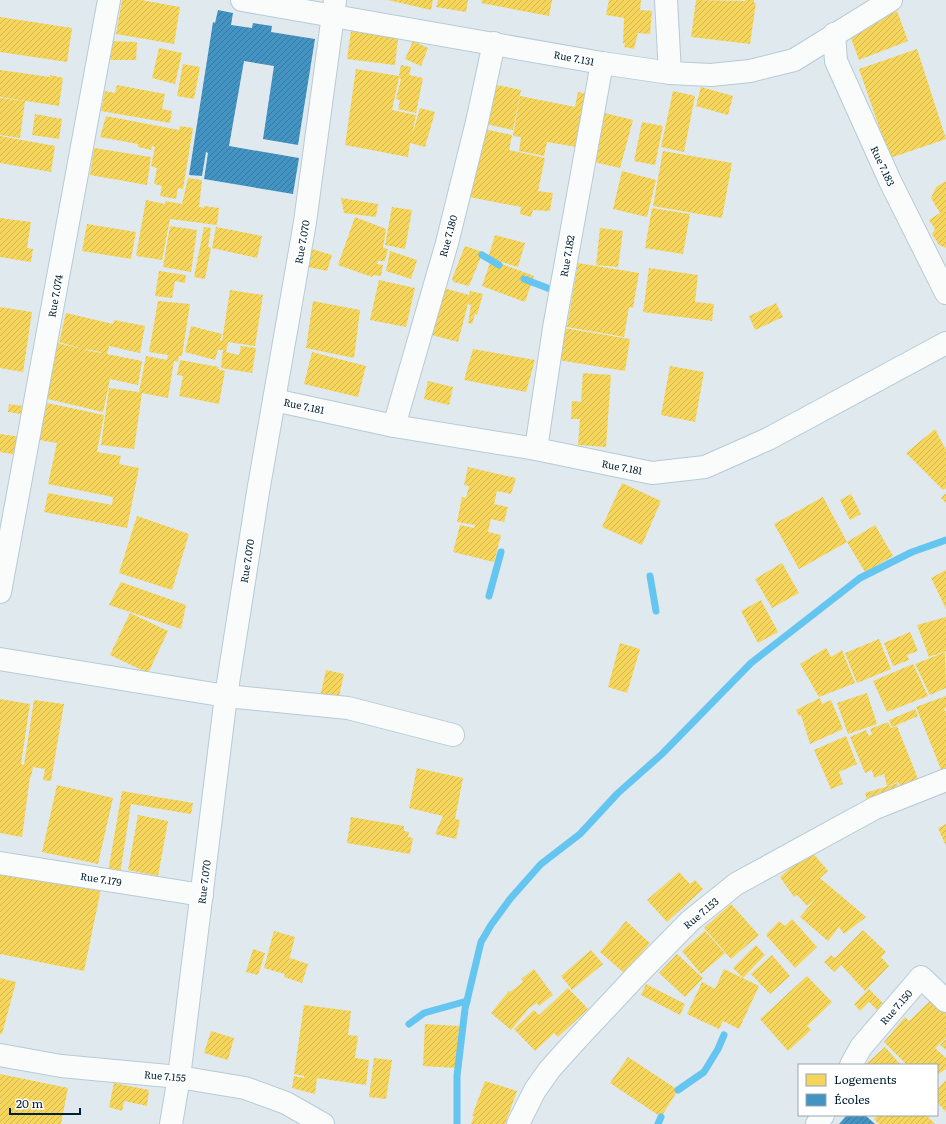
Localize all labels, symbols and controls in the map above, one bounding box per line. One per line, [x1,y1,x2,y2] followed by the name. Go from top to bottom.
[552,46,596,69] street label: Rue 7.131
[868,143,899,188] street label: Rue 7.183
[435,213,460,259] street label: Rue 7.180
[290,219,313,265] street label: Rue 7.070
[555,234,578,278] street label: Rue 7.182
[43,273,66,319] street label: Rue 7.074
[282,394,326,417] street label: Rue 7.181
[600,455,644,478] street label: Rue 7.181
[236,538,257,584] street label: Rue 7.070
[193,859,214,905] street label: Rue 7.070
[79,868,123,889] street label: Rue 7.179
[680,893,722,932] street label: Rue 7.153
[876,985,915,1028] street label: Rue 7.150
[798,1064,938,1116] legend
[143,1066,187,1085] street label: Rue 7.155
[834,1070,897,1088] text: Logements
[10,1090,80,1116] scale bar
[834,1090,870,1108] text: Écoles
[16,1094,43,1112] text: 20 m

